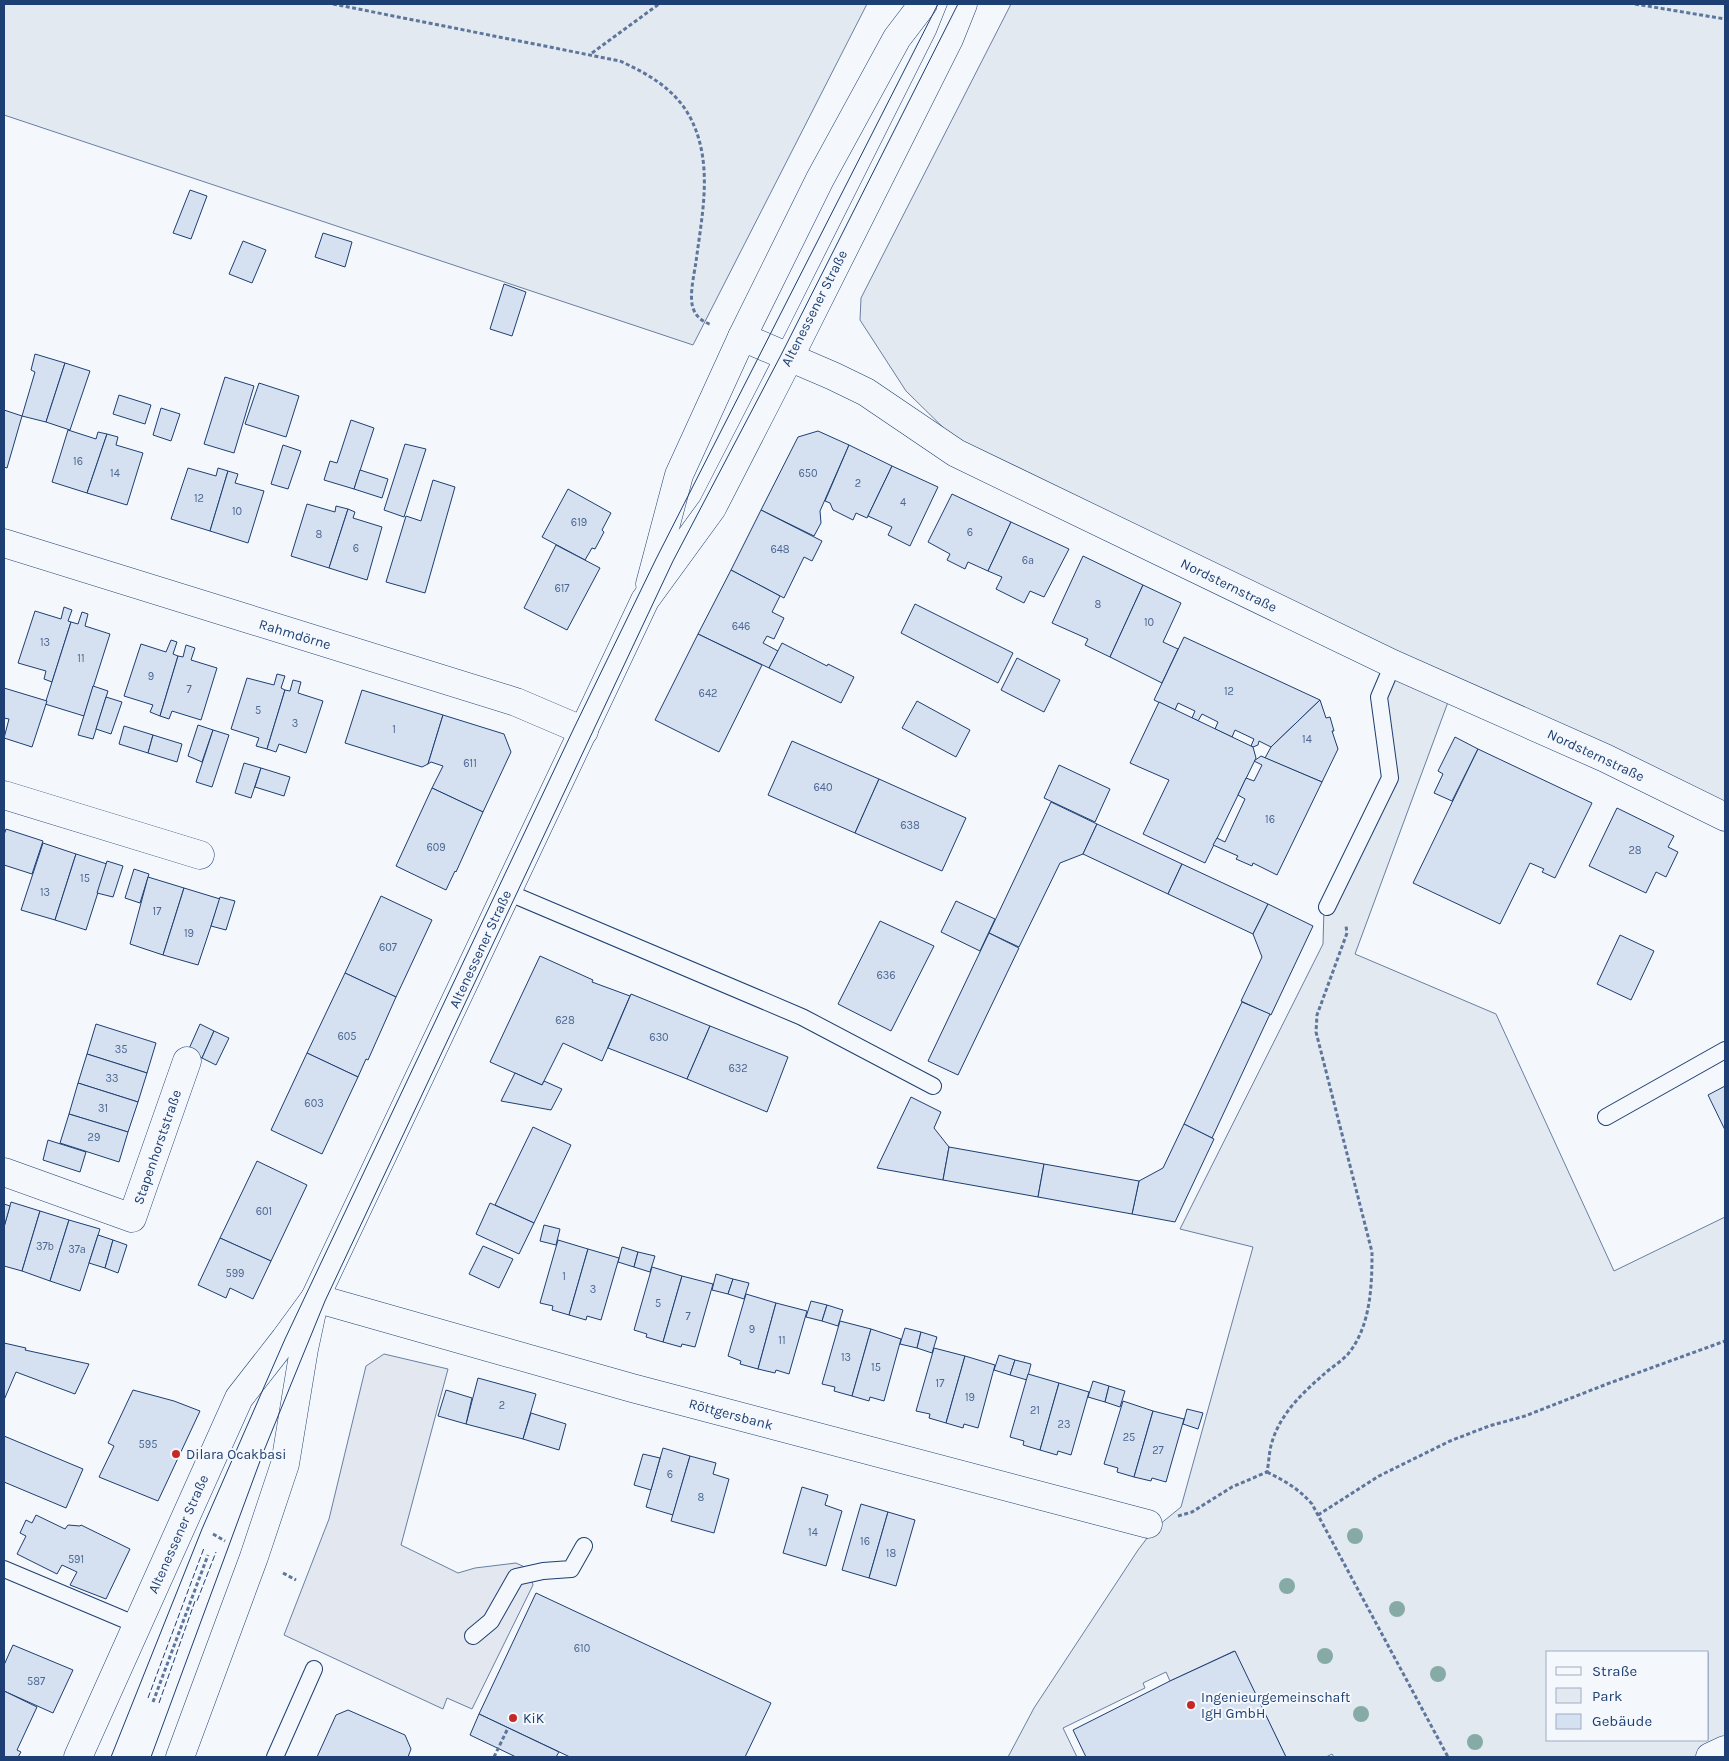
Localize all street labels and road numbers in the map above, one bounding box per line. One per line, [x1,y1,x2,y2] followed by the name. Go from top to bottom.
[778,247,851,369] street label: Altenessener Straße
[1178,555,1280,616] street label: Nordsternstraße
[257,615,333,653] street label: Rahmdörne
[1545,726,1647,785] street label: Nordsternstraße
[446,887,515,1011] street label: Altenessener Straße
[130,1088,185,1207] street label: Stapenhorststraße
[687,1395,775,1434] street label: Röttgersbank
[145,1472,212,1596] street label: Altenessener Straße

